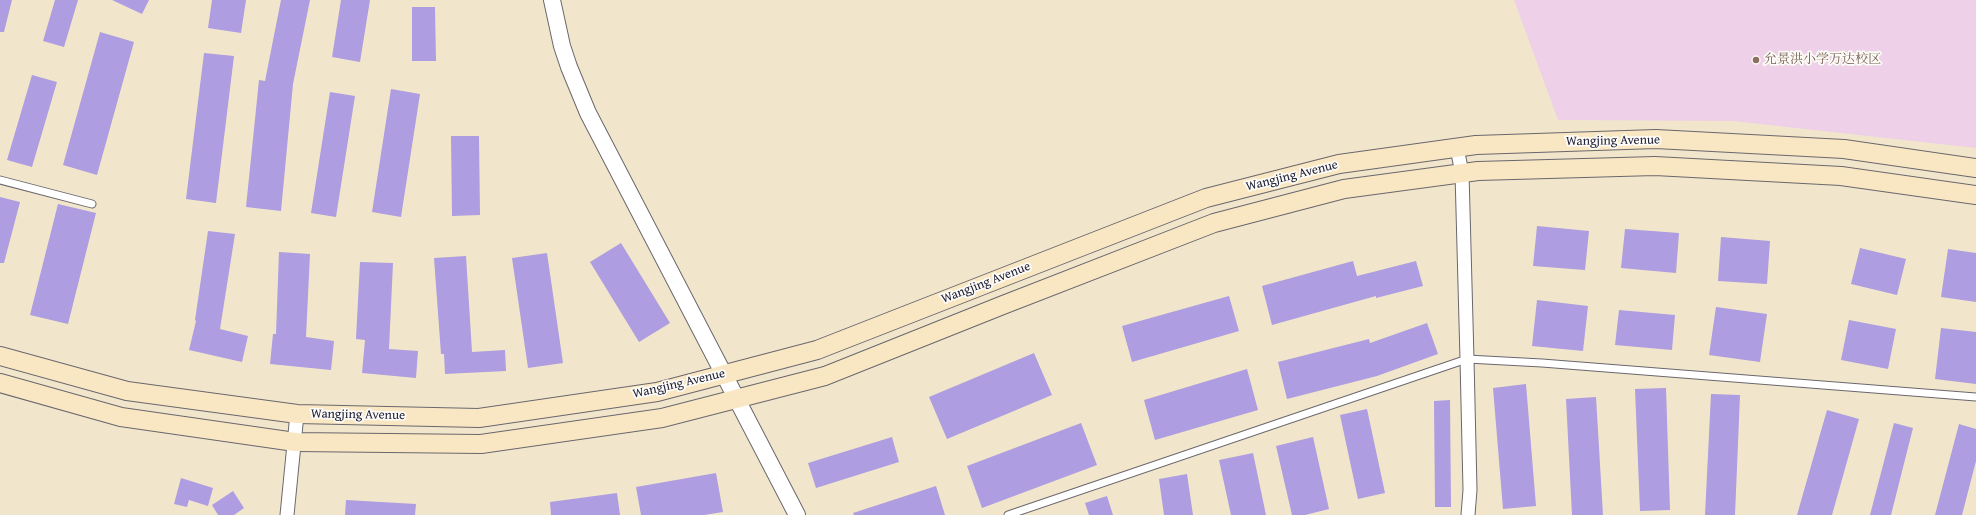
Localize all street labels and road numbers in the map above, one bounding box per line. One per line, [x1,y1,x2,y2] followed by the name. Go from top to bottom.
[1566,132,1660,150] street label: Wangjing Avenue
[1244,157,1340,195] street label: Wangjing Avenue
[939,259,1033,307] street label: Wangjing Avenue
[631,366,727,402] street label: Wangjing Avenue
[311,406,405,424] street label: Wangjing Avenue

